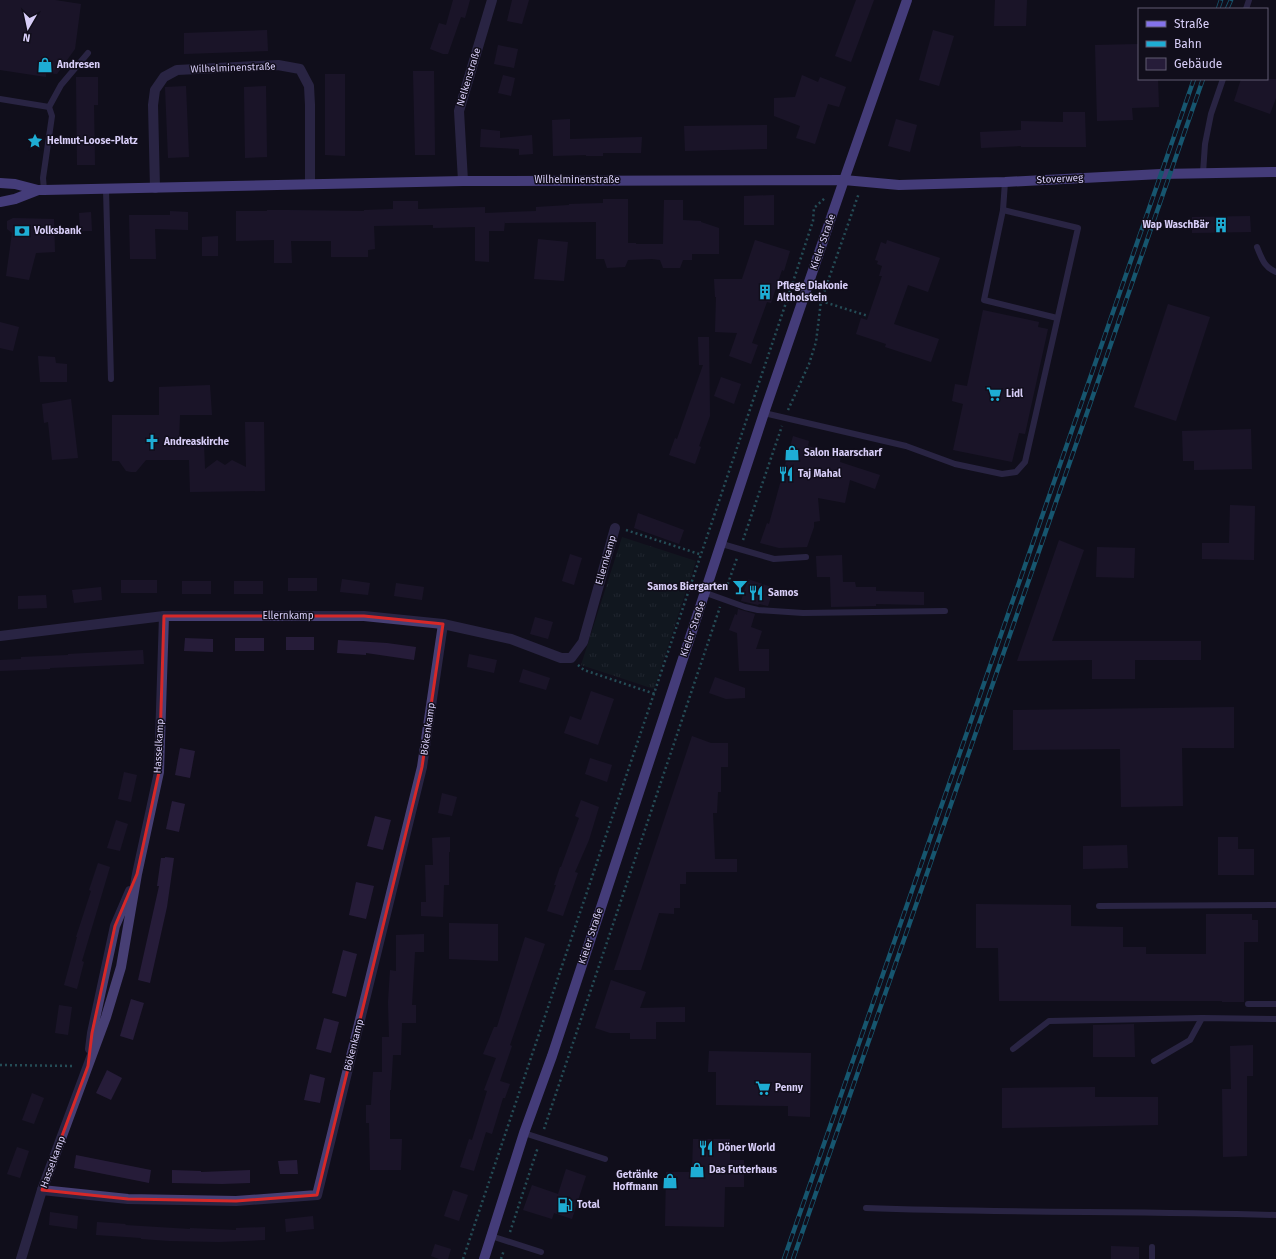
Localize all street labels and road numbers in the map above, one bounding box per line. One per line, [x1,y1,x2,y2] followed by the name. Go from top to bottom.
[454,46,484,108] street label: Nelkenstraße
[190,61,276,75] street label: Wilhelminenstraße
[1036,172,1084,186] street label: Stoverweg
[534,174,620,186] street label: Wilhelminenstraße
[808,212,838,272] street label: Kieler Straße
[593,534,619,586] street label: Ellernkamp
[678,599,708,659] street label: Kieler Straße
[262,610,314,622] street label: Ellernkamp
[418,702,438,756] street label: Bökenkamp
[152,718,166,774] street label: Hasselkamp
[576,906,606,966] street label: Kieler Straße
[342,1018,366,1072] street label: Bökenkamp
[38,1134,68,1190] street label: Hasselkamp

